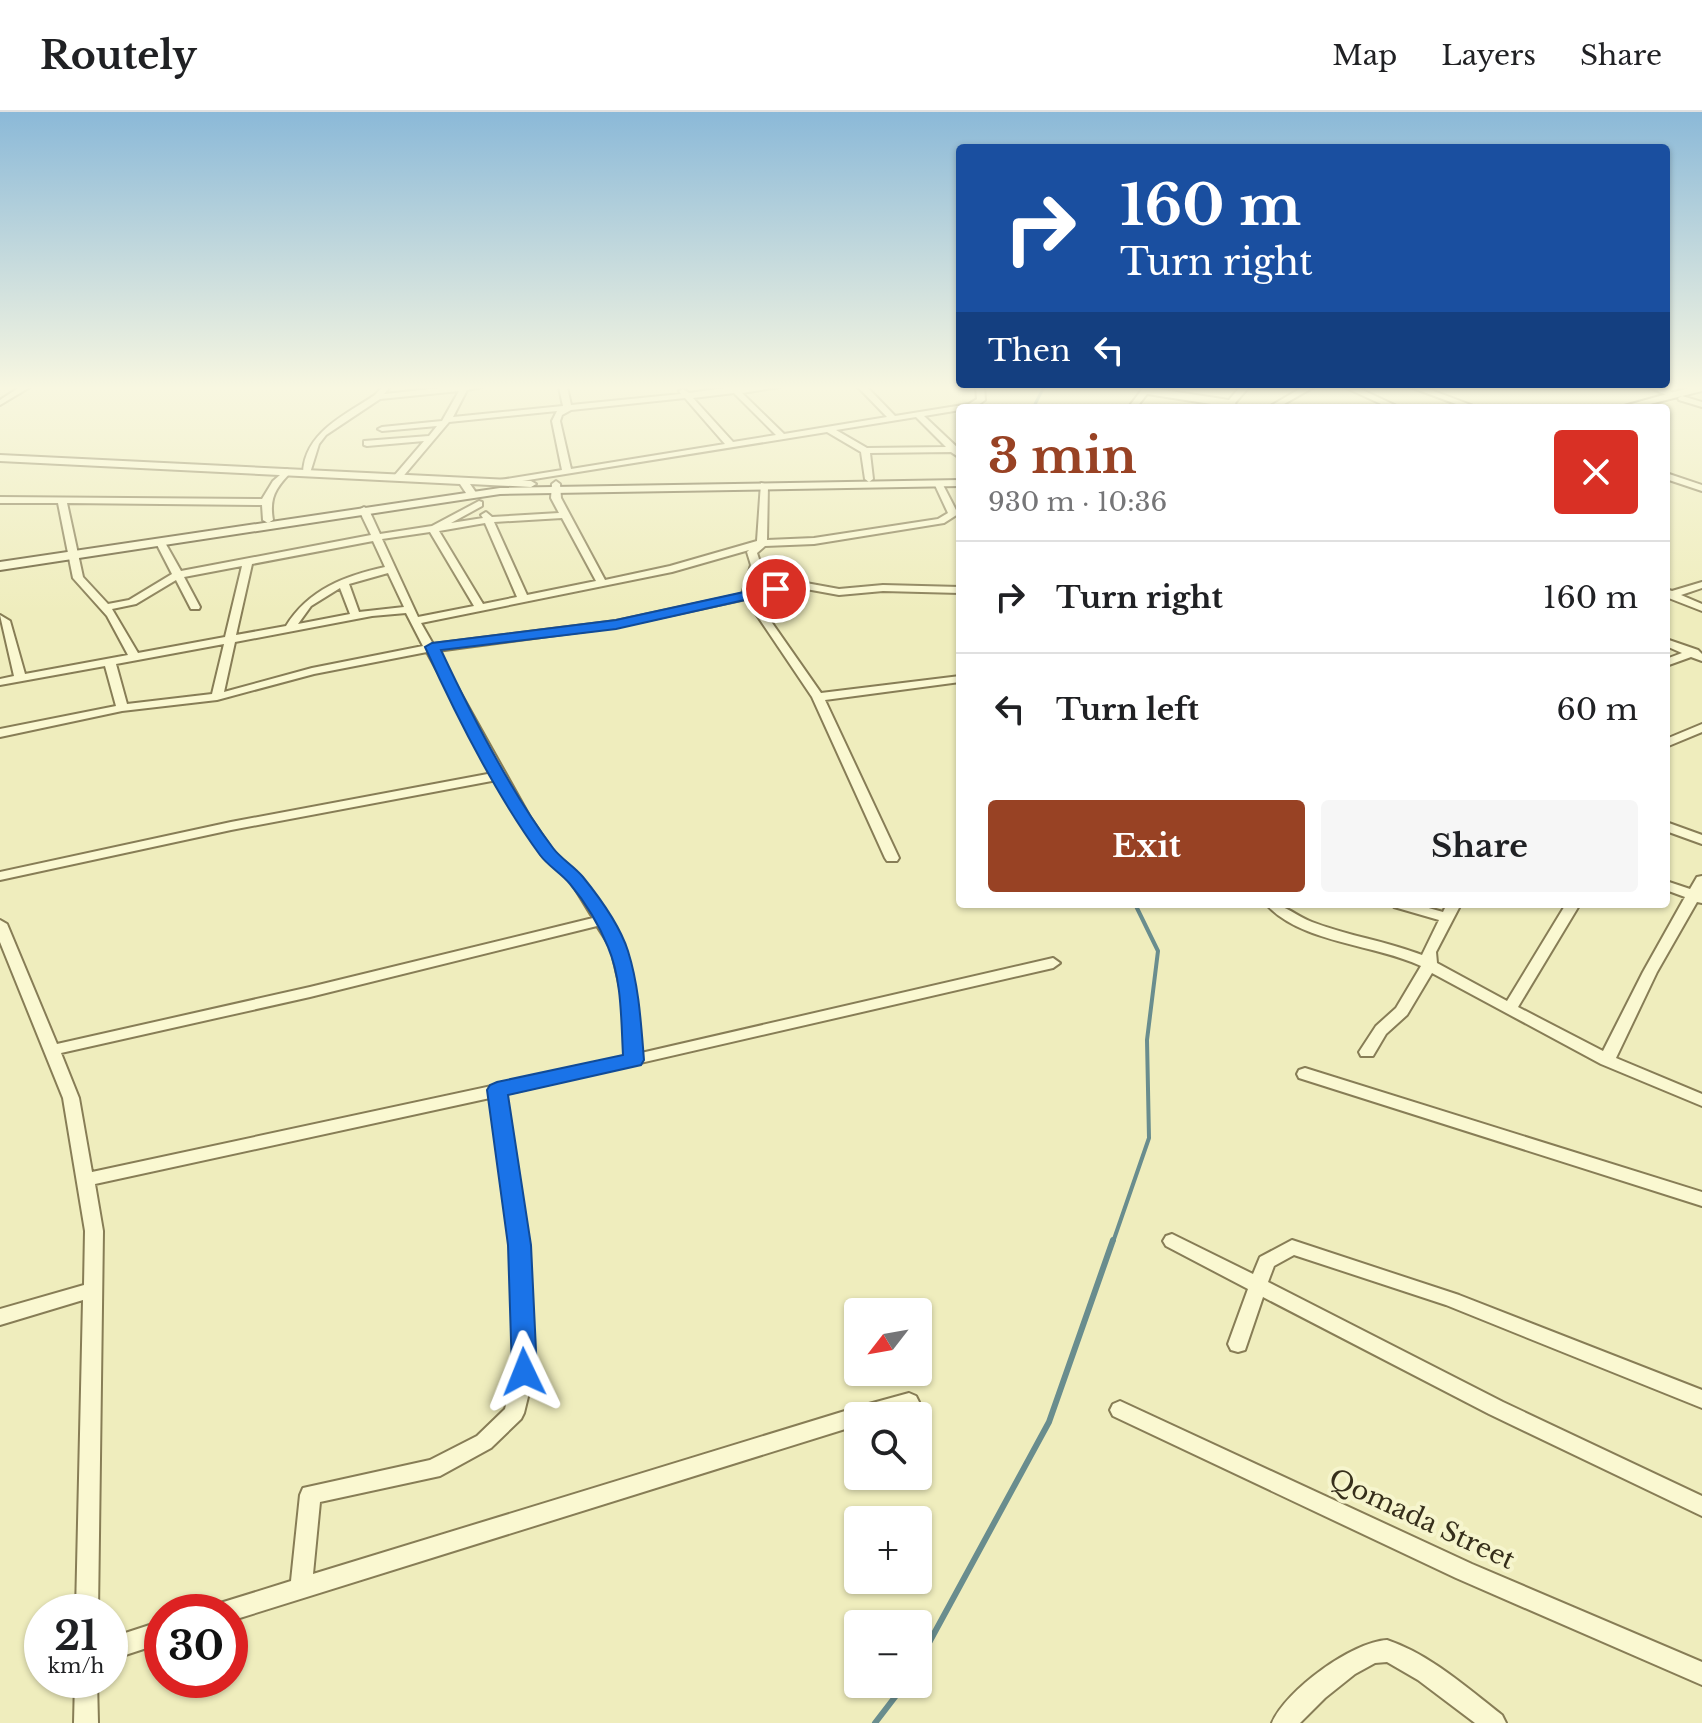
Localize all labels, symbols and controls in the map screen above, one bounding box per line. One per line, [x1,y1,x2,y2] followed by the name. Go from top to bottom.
[40,32,197,79] text: Routely
[1332,38,1397,73] text: Map
[1441,38,1536,73] text: Layers
[1580,38,1662,73] text: Share
[1120,171,1301,240] text: 160 m
[988,176,1092,280] icon: right
[1120,240,1313,285] text: Turn right
[1087,328,1131,372] icon: left
[988,332,1071,369] text: Then
[988,426,1137,486] text: 3 min
[1554,430,1638,514] button: close
[988,486,1167,518] text: 930 m · 10:36
[742,555,810,623] pin
[754,567,798,611] icon: arrive
[988,575,1032,619] icon: right
[1056,579,1223,616] text: Turn right
[1543,579,1638,616] text: 160 m
[988,687,1032,731] icon: left
[1056,691,1199,728] text: Turn left
[1556,691,1638,728] text: 60 m
[988,800,1305,892] button: Exit
[1321,800,1638,892] button: Share
[844,1298,932,1386] north arrow
[844,1298,932,1698] map controls
[482,1330,566,1414] position arrow
[844,1402,932,1490] button: search
[1324,1462,1520,1576] street label: Qomada Street
[844,1506,932,1594] button: +
[144,1594,248,1698] speed limit sign: 30
[844,1610,932,1698] button: −
[54,1611,98,1661] text: 21
[48,1654,104,1678] text: km/h

